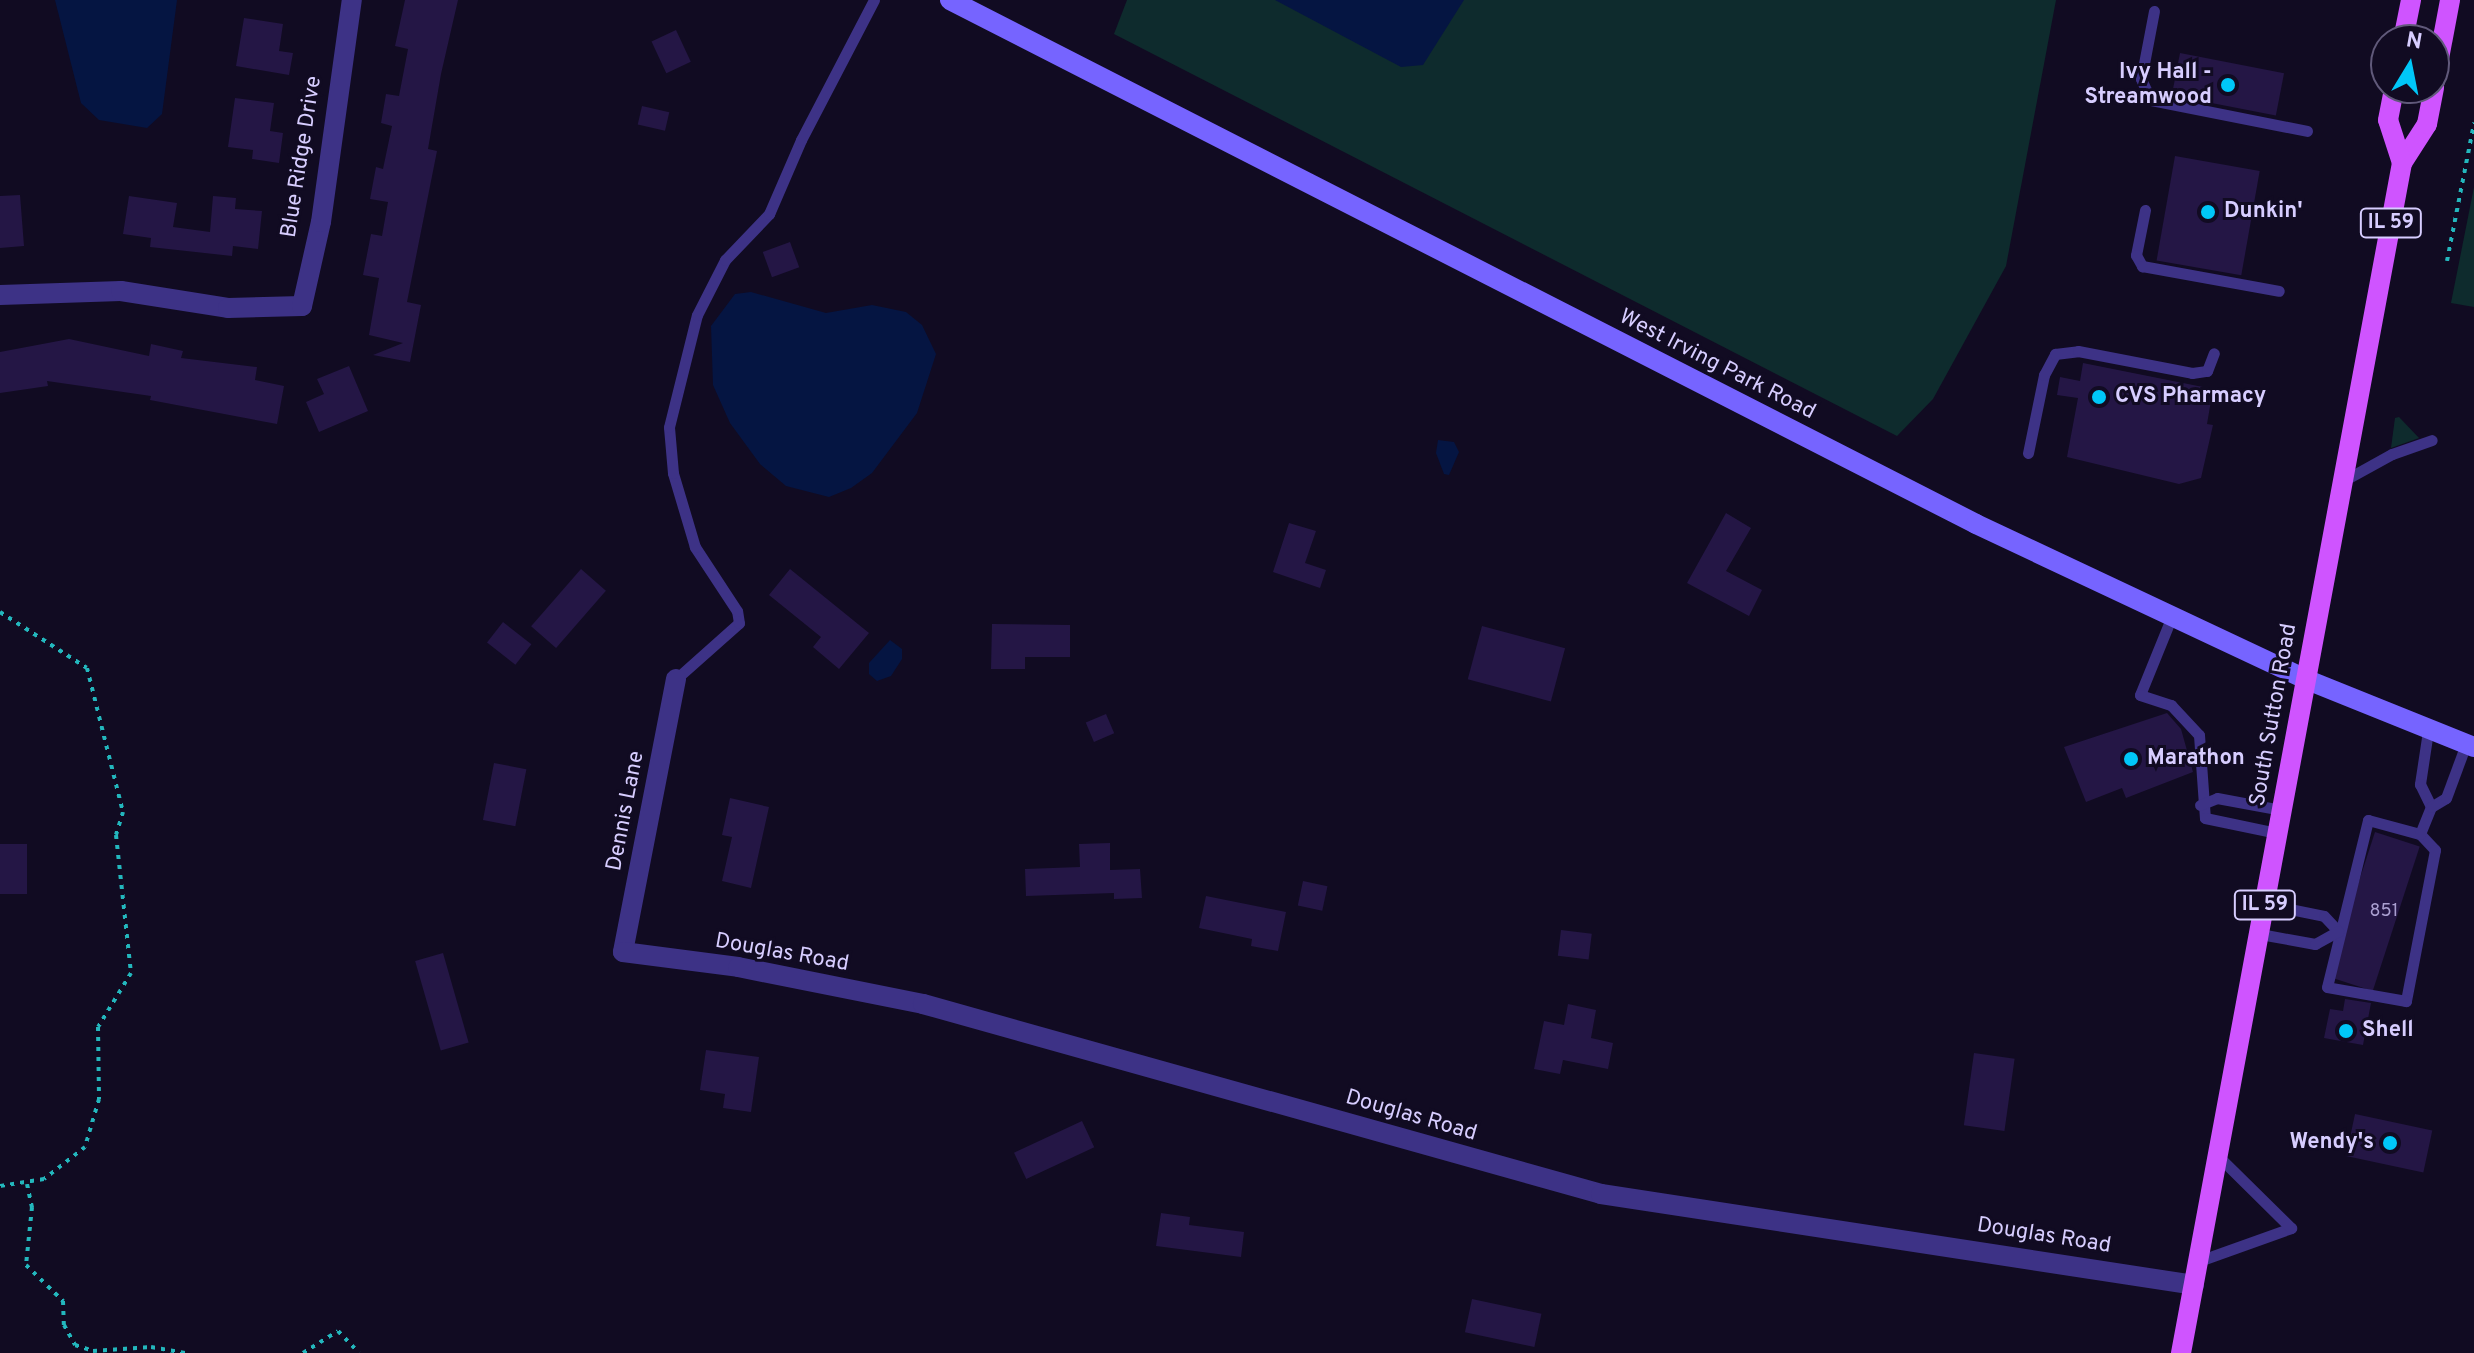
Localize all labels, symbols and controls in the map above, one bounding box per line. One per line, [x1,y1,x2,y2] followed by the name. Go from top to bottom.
[2370,24,2450,104] north arrow
[2404,27,2424,57] text: N
[2084,59,2212,110] place label: Ivy Hall - Streamwood
[276,74,328,240] street label: Blue Ridge Drive
[2219,76,2237,94] marker: Ivy Hall - Streamwood
[2224,199,2303,225] place label: Dunkin'
[2199,203,2217,221] marker: Dunkin'
[2359,207,2423,239] road number: IL 59
[1614,304,1820,426] street label: West Irving Park Road
[2115,384,2266,410] place label: CVS Pharmacy
[2090,388,2108,406] marker: CVS Pharmacy
[2245,622,2303,808] street label: South Sutton Road
[2147,746,2245,772] place label: Marathon
[601,749,651,873] street label: Dennis Lane
[2122,750,2140,768] marker: Marathon
[2233,889,2297,921] road number: IL 59
[2370,901,2398,923] house number: 851
[713,928,851,978] street label: Douglas Road
[2362,1018,2414,1044] place label: Shell
[2337,1022,2355,1040] marker: Shell
[1342,1085,1480,1147] street label: Douglas Road
[2289,1130,2374,1156] place label: Wendy's
[2381,1134,2399,1152] marker: Wendy's
[1975,1212,2113,1260] street label: Douglas Road

